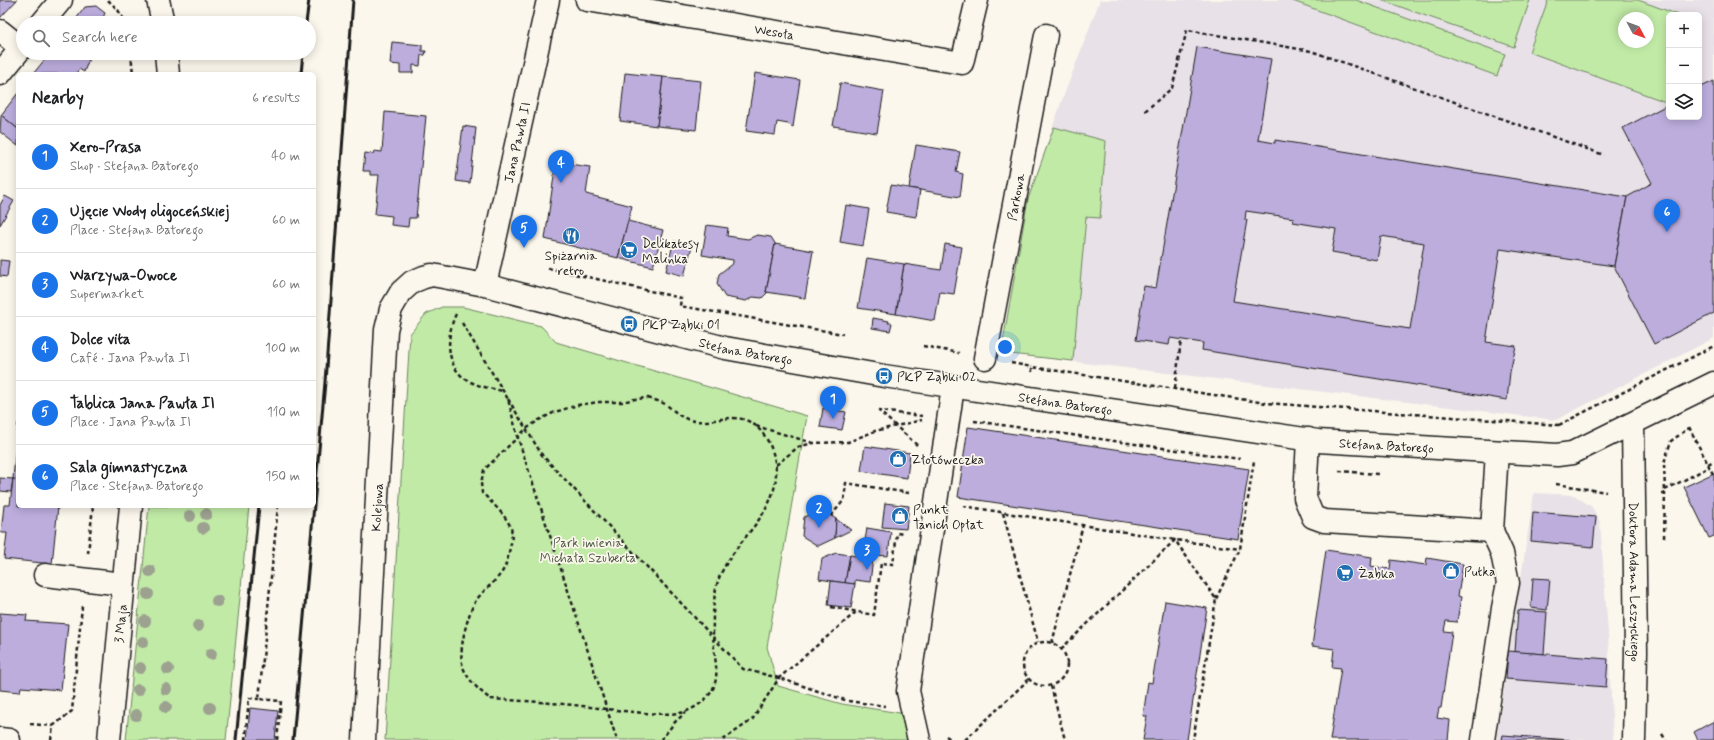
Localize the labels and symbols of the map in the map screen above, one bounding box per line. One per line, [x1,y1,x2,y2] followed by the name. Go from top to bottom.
[1618,12,1654,48] north arrow
[753,21,796,45] street label: Wesoła
[501,101,535,185] street label: Jana Pawła II
[548,150,574,183] pin: 4
[1004,172,1030,222] street label: Parkowa
[1654,199,1680,232] pin: 6
[511,215,537,248] pin: 5
[561,226,581,246] restaurant icon: Spiżarnia retro
[642,236,699,268] place label: Delikatesy Malinka
[619,240,639,260] supermarket icon: Delikatesy Malinka
[545,248,597,280] place label: Spiżarnia retro
[619,314,639,334] bus stop icon: PKP Ząbki 01
[642,317,720,334] place label: PKP Ząbki 01
[697,334,794,371] street label: Stefana Batorego
[995,337,1015,357] your location
[874,366,894,386] bus stop icon: PKP Ząbki 02
[897,369,976,386] place label: PKP Ząbki 02
[820,386,846,419] pin: 1
[1017,389,1114,421] street label: Stefana Batorego
[1339,435,1435,459] street label: Stefana Batorego
[888,449,908,469] shop icon: Złotóweczka
[911,452,984,469] place label: Złotóweczka
[368,482,388,532] street label: Kolejowa
[806,495,832,528] pin: 2
[913,502,984,534] place label: Punkt Tanich Opłat
[1624,502,1643,662] street label: Doktora Adama Leszyckiego
[890,506,910,526] shop icon: Punkt Tanich Opłat
[540,535,637,567] park label: Park imienia Michała Szuberta
[854,537,880,570] pin: 3
[1441,561,1461,581] shop icon: Putka
[1335,563,1355,583] supermarket icon: Żabka
[1464,564,1495,581] place label: Putka
[1358,566,1395,583] place label: Żabka
[111,603,132,644] street label: 3 Maja

